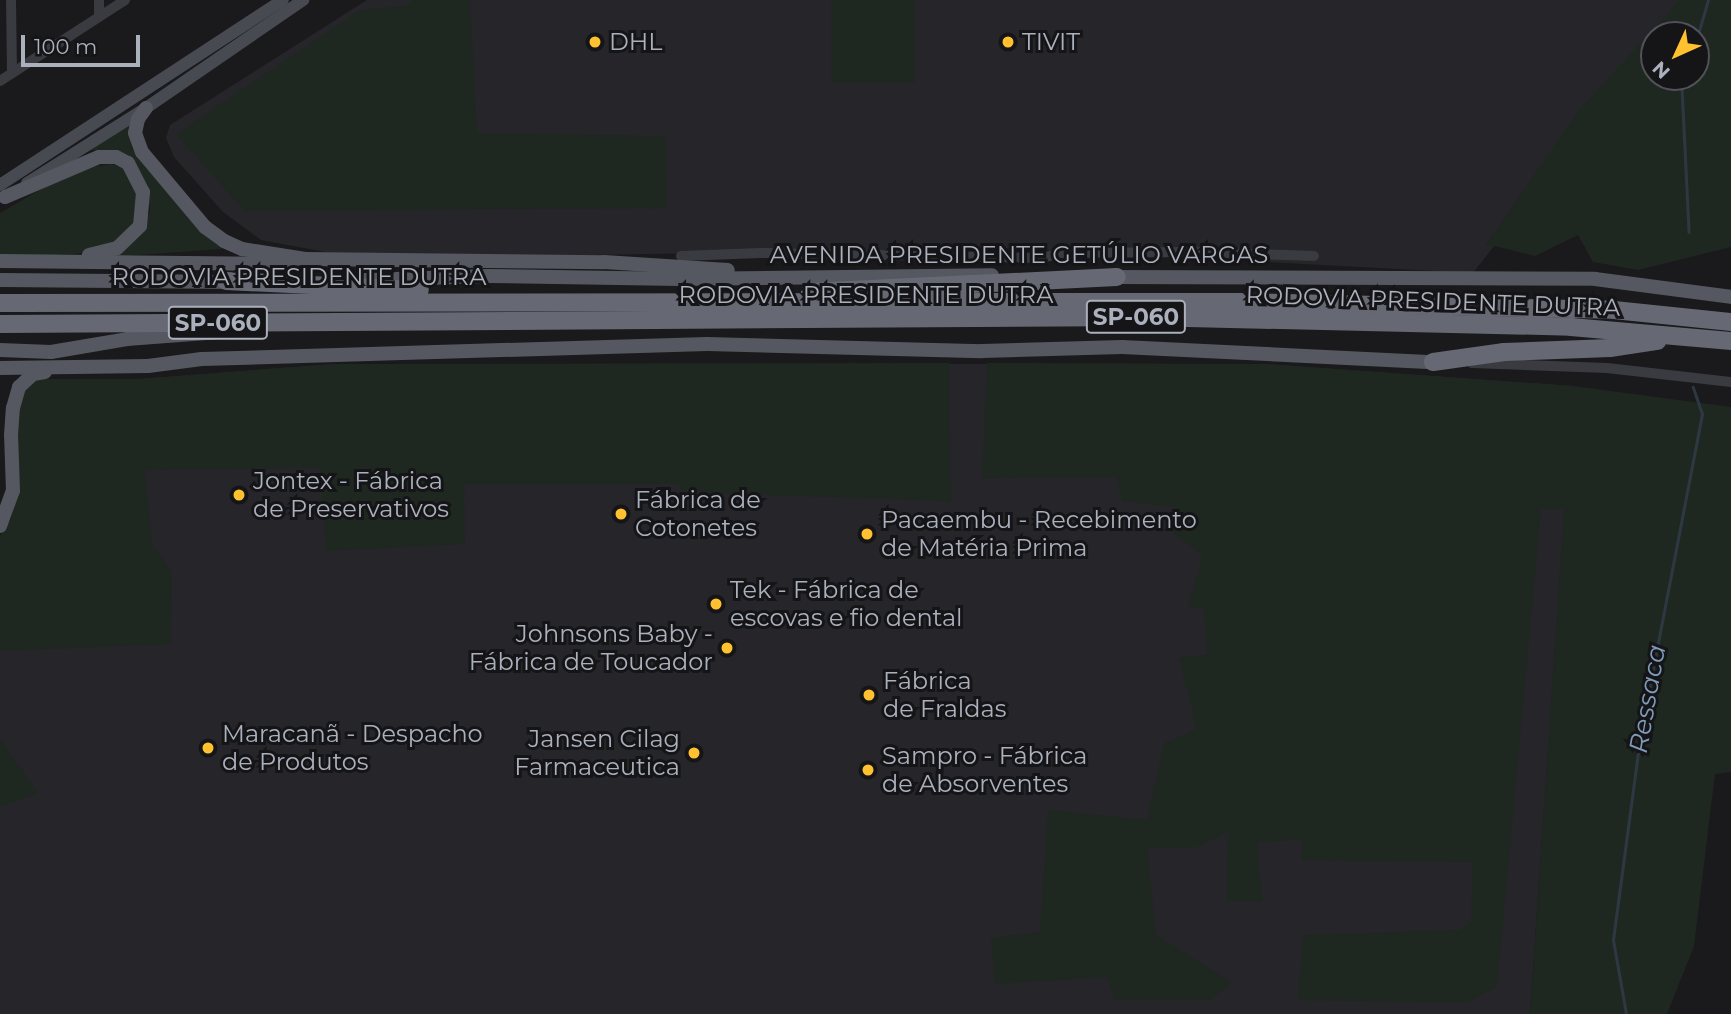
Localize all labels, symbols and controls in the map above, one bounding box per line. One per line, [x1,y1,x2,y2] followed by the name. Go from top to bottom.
[24,21,144,65] scale bar
[1640,21,1710,91] north arrow
[609,28,662,56] place label: DHL
[1022,28,1080,56] place label: TIVIT
[34,34,97,59] text: 100 m
[587,34,603,50] marker: DHL
[1000,34,1016,50] marker: TIVIT
[1648,56,1675,83] text: N
[770,241,1268,269] street label: AVENIDA PRESIDENTE GETÚLIO VARGAS
[112,263,486,291] street label: RODOVIA PRESIDENTE DUTRA
[1245,280,1621,322] street label: RODOVIA PRESIDENTE DUTRA
[679,281,1053,309] street label: RODOVIA PRESIDENTE DUTRA
[1085,298,1187,336] road number: SP-060
[167,304,269,342] road number: SP-060
[253,467,449,523] place label: Jontex - Fábrica de Preservativos
[635,486,761,542] place label: Fábrica de Cotonetes
[231,487,247,503] marker: Jontex - Fábrica de Preservativos
[613,506,629,522] marker: Fábrica de Cotonetes
[881,506,1197,562] place label: Pacaembu - Recebimento de Matéria Prima
[859,526,875,542] marker: Pacaembu - Recebimento de Matéria Prima
[730,576,963,632] place label: Tek - Fábrica de escovas e fio dental
[708,596,724,612] marker: Tek - Fábrica de escovas e fio dental
[469,620,713,676] place label: Johnsons Baby - Fábrica de Toucador
[719,640,735,656] marker: Johnsons Baby - Fábrica de Toucador
[1623,642,1673,756] water label: Ressaca
[883,667,1006,723] place label: Fábrica de Fraldas
[861,687,877,703] marker: Fábrica de Fraldas
[222,720,483,776] place label: Maracanã - Despacho de Produtos
[514,725,680,781] place label: Jansen Cilag Farmaceutica
[200,740,216,756] marker: Maracanã - Despacho de Produtos
[882,742,1087,798] place label: Sampro - Fábrica de Absorventes
[686,745,702,761] marker: Jansen Cilag Farmaceutica
[860,762,876,778] marker: Sampro - Fábrica de Absorventes

